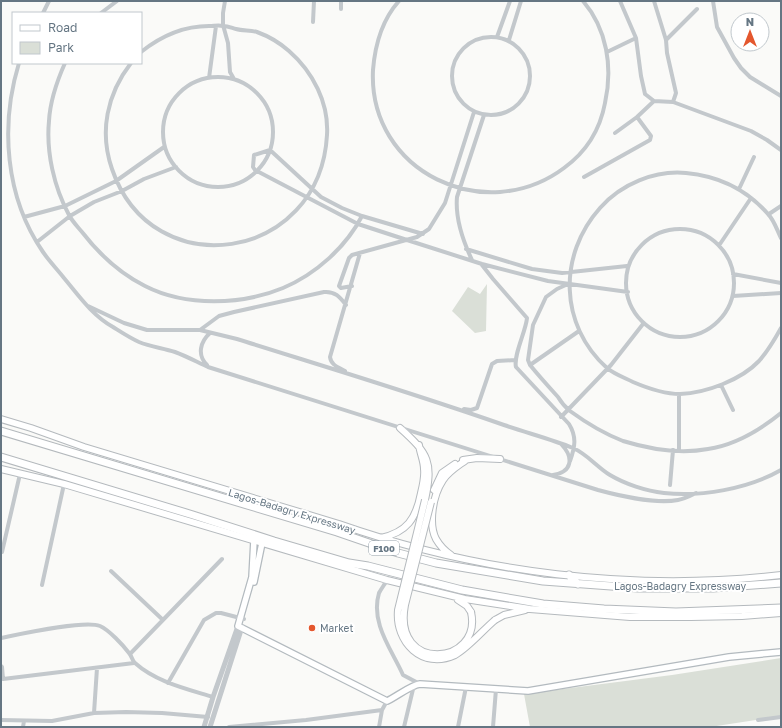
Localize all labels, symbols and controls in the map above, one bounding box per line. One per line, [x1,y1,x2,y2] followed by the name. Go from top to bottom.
[12,12,142,64] legend
[730,12,770,52] north arrow
[746,15,754,28] text: N
[48,20,77,35] text: Road
[48,40,74,55] text: Park
[227,486,357,536] street label: Lagos-Badagry Expressway
[369,541,399,555] road number: F100
[614,580,746,592] street label: Lagos-Badagry Expressway
[320,622,353,634] place label: Market
[307,623,317,633] marker: Market

